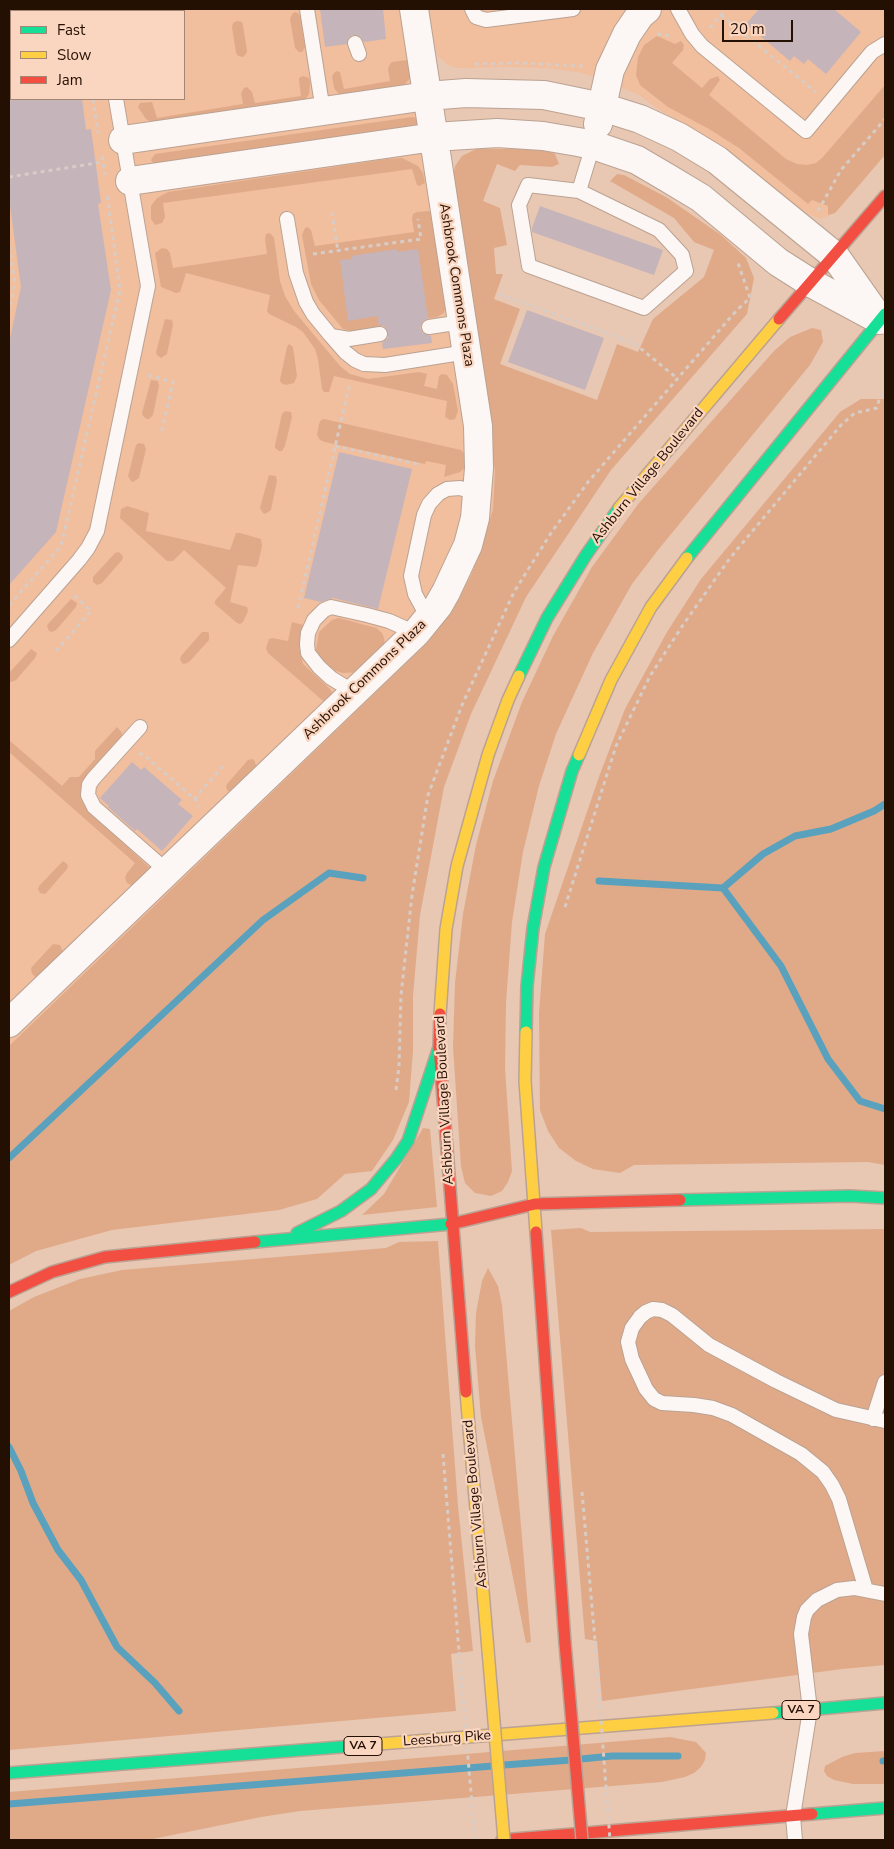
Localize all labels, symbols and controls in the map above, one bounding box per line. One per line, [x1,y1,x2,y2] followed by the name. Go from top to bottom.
[10,10,185,100] legend
[724,10,795,42] scale bar
[730,19,765,39] text: 20 m
[57,20,85,40] text: Fast
[57,45,91,65] text: Slow
[57,70,83,90] text: Jam
[435,202,477,368] street label: Ashbrook Commons Plaza
[588,405,708,547] street label: Ashburn Village Boulevard
[300,617,430,743] street label: Ashbrook Commons Plaza
[432,1015,458,1185] street label: Ashburn Village Boulevard
[460,1419,492,1589] street label: Ashburn Village Boulevard
[782,1700,820,1720] road number: VA 7
[402,1728,492,1750] street label: Leesburg Pike
[344,1736,382,1755] road number: VA 7

